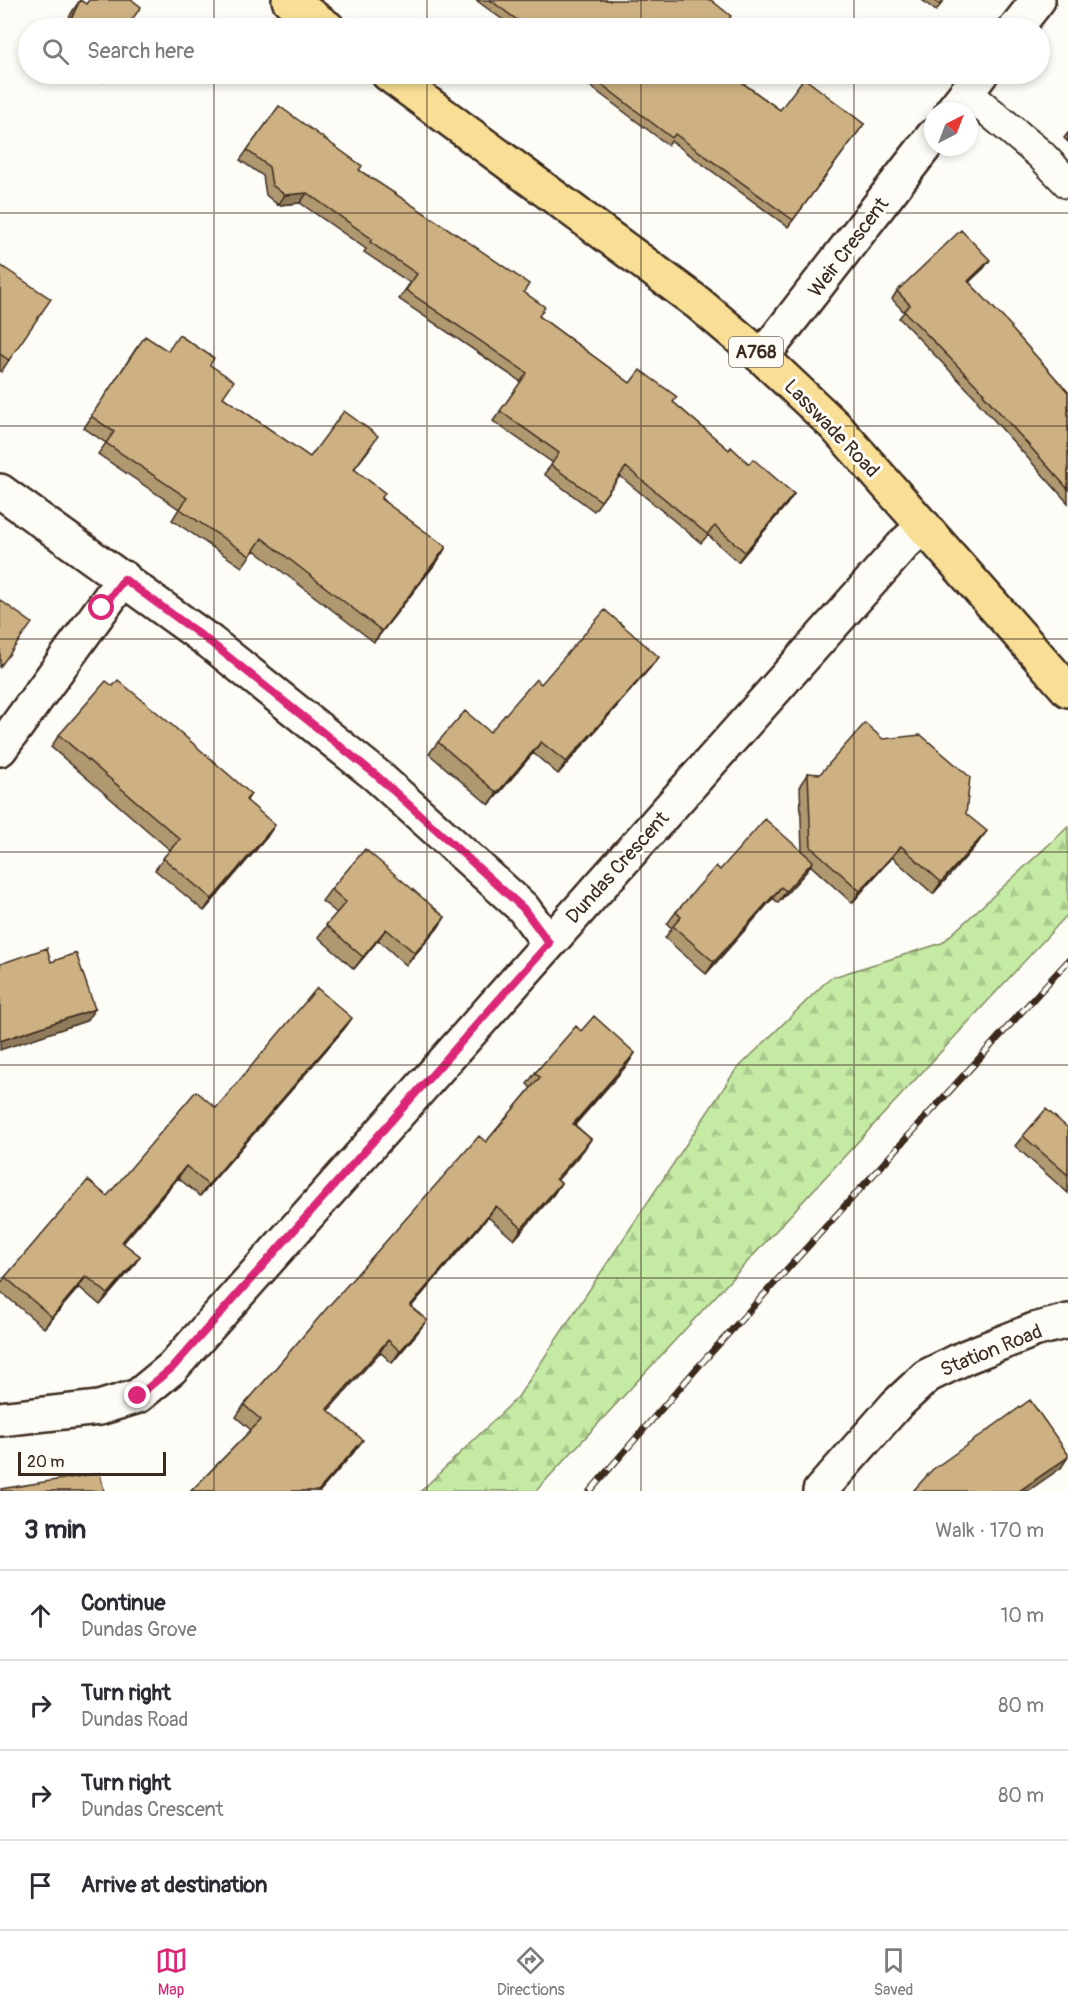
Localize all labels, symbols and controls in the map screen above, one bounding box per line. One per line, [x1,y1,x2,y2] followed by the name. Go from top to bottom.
[18,18,1050,84] search box
[39,35,72,68] icon: search
[87,37,194,65] text: Search here
[924,102,978,156] north arrow
[803,192,895,302] street label: Weir Crescent
[729,337,783,367] road number: A768
[779,374,885,483] street label: Lasswade Road
[88,594,114,620] route start
[560,805,675,929] street label: Dundas Crescent
[937,1319,1046,1382] street label: Station Road
[124,1382,150,1408] route end
[18,1449,166,1476] scale bar
[27,1452,65,1472] text: 20 m
[24,1514,86,1546] text: 3 min
[935,1518,1044,1543] text: Walk · 170 m
[81,1589,165,1617] text: Continue
[24,1599,57,1632] icon: ahead
[1000,1603,1044,1628] text: 10 m
[81,1617,197,1642] text: Dundas Grove
[81,1679,171,1707] text: Turn right
[24,1689,57,1722] icon: right
[998,1693,1044,1718] text: 80 m
[81,1707,188,1732] text: Dundas Road
[81,1769,171,1797] text: Turn right
[24,1779,57,1812] icon: right
[998,1783,1044,1808] text: 80 m
[81,1797,224,1822] text: Dundas Crescent
[24,1869,57,1902] icon: arrive
[81,1871,267,1899] text: Arrive at destination
[155,1944,188,2000] tab: Map
[497,1944,565,2000] tab: Directions
[874,1944,913,2000] tab: Saved

